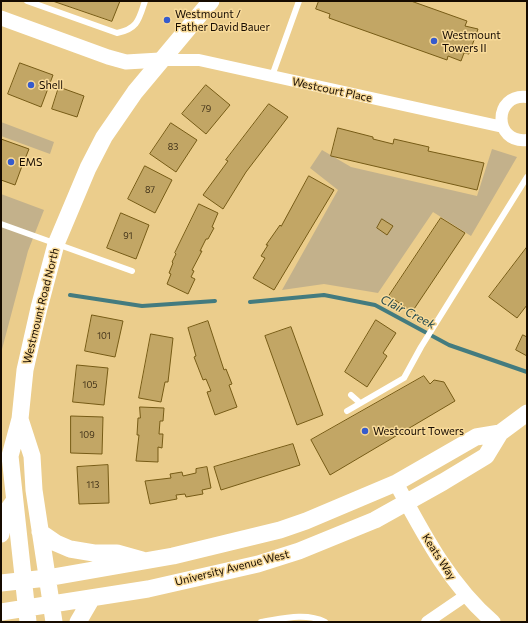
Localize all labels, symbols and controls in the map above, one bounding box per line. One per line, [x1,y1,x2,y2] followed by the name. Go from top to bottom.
[175,7,270,33] place label: Westmount / Father David Bauer
[162,15,172,25] marker: Westmount / Father David Bauer
[442,28,501,54] place label: Westmount Towers II
[429,36,439,46] marker: Westmount Towers II
[291,75,373,105] street label: Westcourt Place
[39,78,63,92] place label: Shell
[26,80,36,90] marker: Shell
[201,104,211,114] house number: 79
[168,142,178,152] house number: 83
[19,155,43,169] place label: EMS
[6,157,16,167] marker: EMS
[145,185,155,195] house number: 87
[123,231,133,241] house number: 91
[20,247,62,365] street label: Westmount Road North
[378,292,438,332] water label: Clair Creek
[97,331,111,341] house number: 101
[83,380,97,390] house number: 105
[373,424,464,438] place label: Westcourt Towers
[360,426,370,436] marker: Westcourt Towers
[79,430,95,440] house number: 109
[87,480,99,490] house number: 113
[419,532,459,582] street label: Keats Way
[174,547,290,589] street label: University Avenue West

